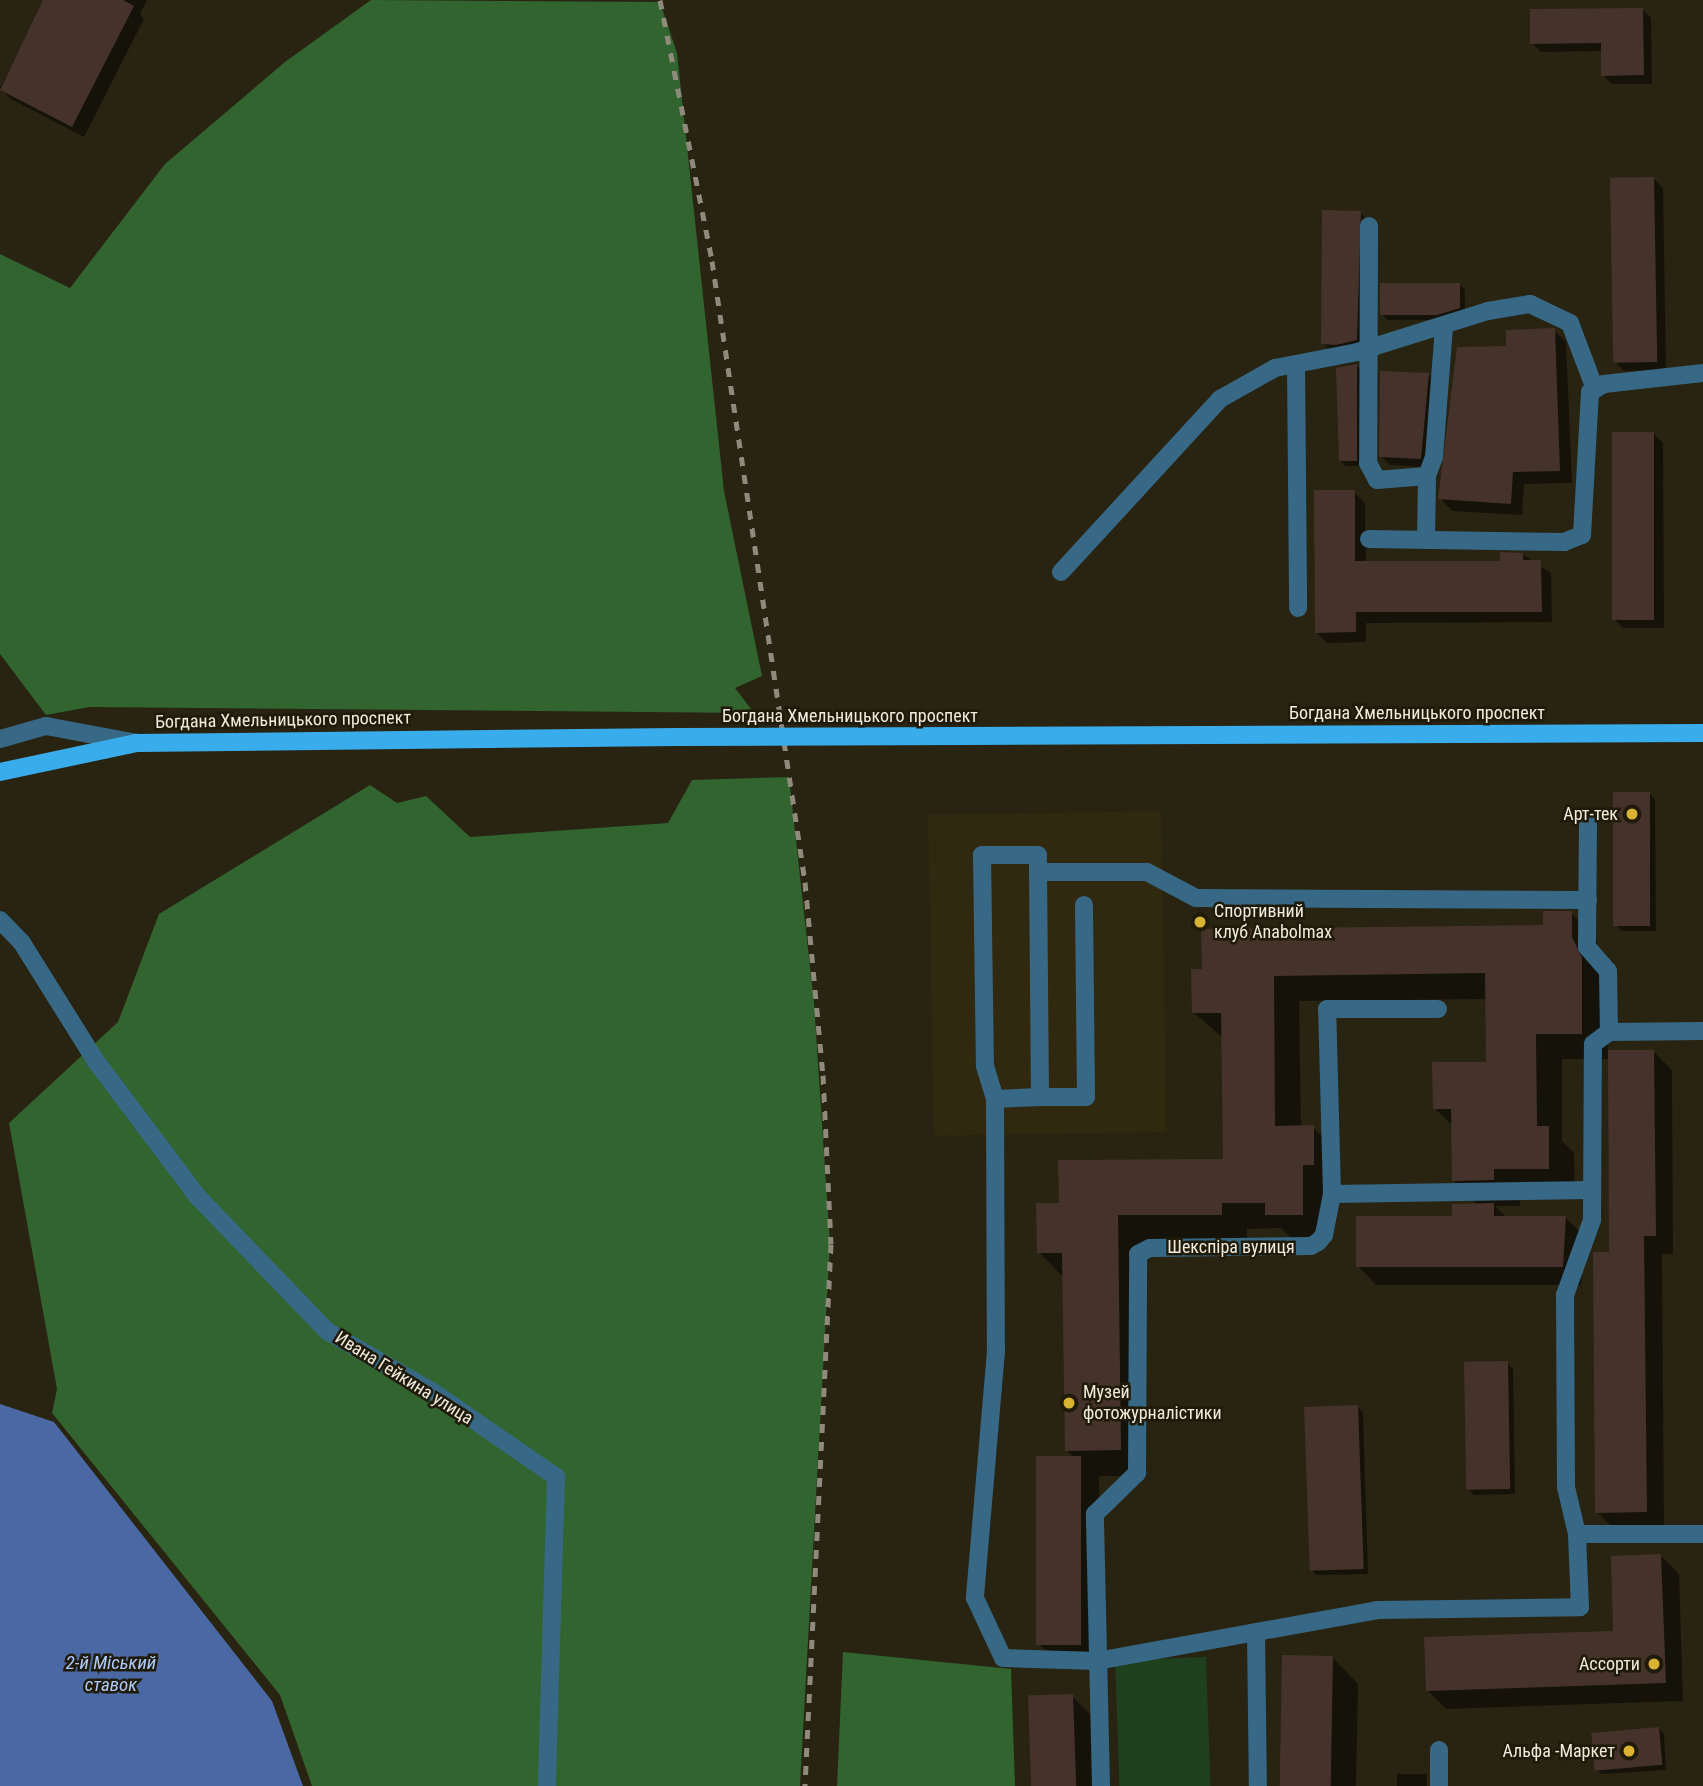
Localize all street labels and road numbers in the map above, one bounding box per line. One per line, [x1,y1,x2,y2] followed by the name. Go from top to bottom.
[1289,702,1545,724] street label: Богдана Хмельницького проспект
[722,705,978,727] street label: Богдана Хмельницького проспект
[155,707,411,733] street label: Богдана Хмельницького проспект
[1167,1236,1295,1258] street label: Шекспіра вулиця
[331,1327,477,1429] street label: Ивана Гейкина улица

